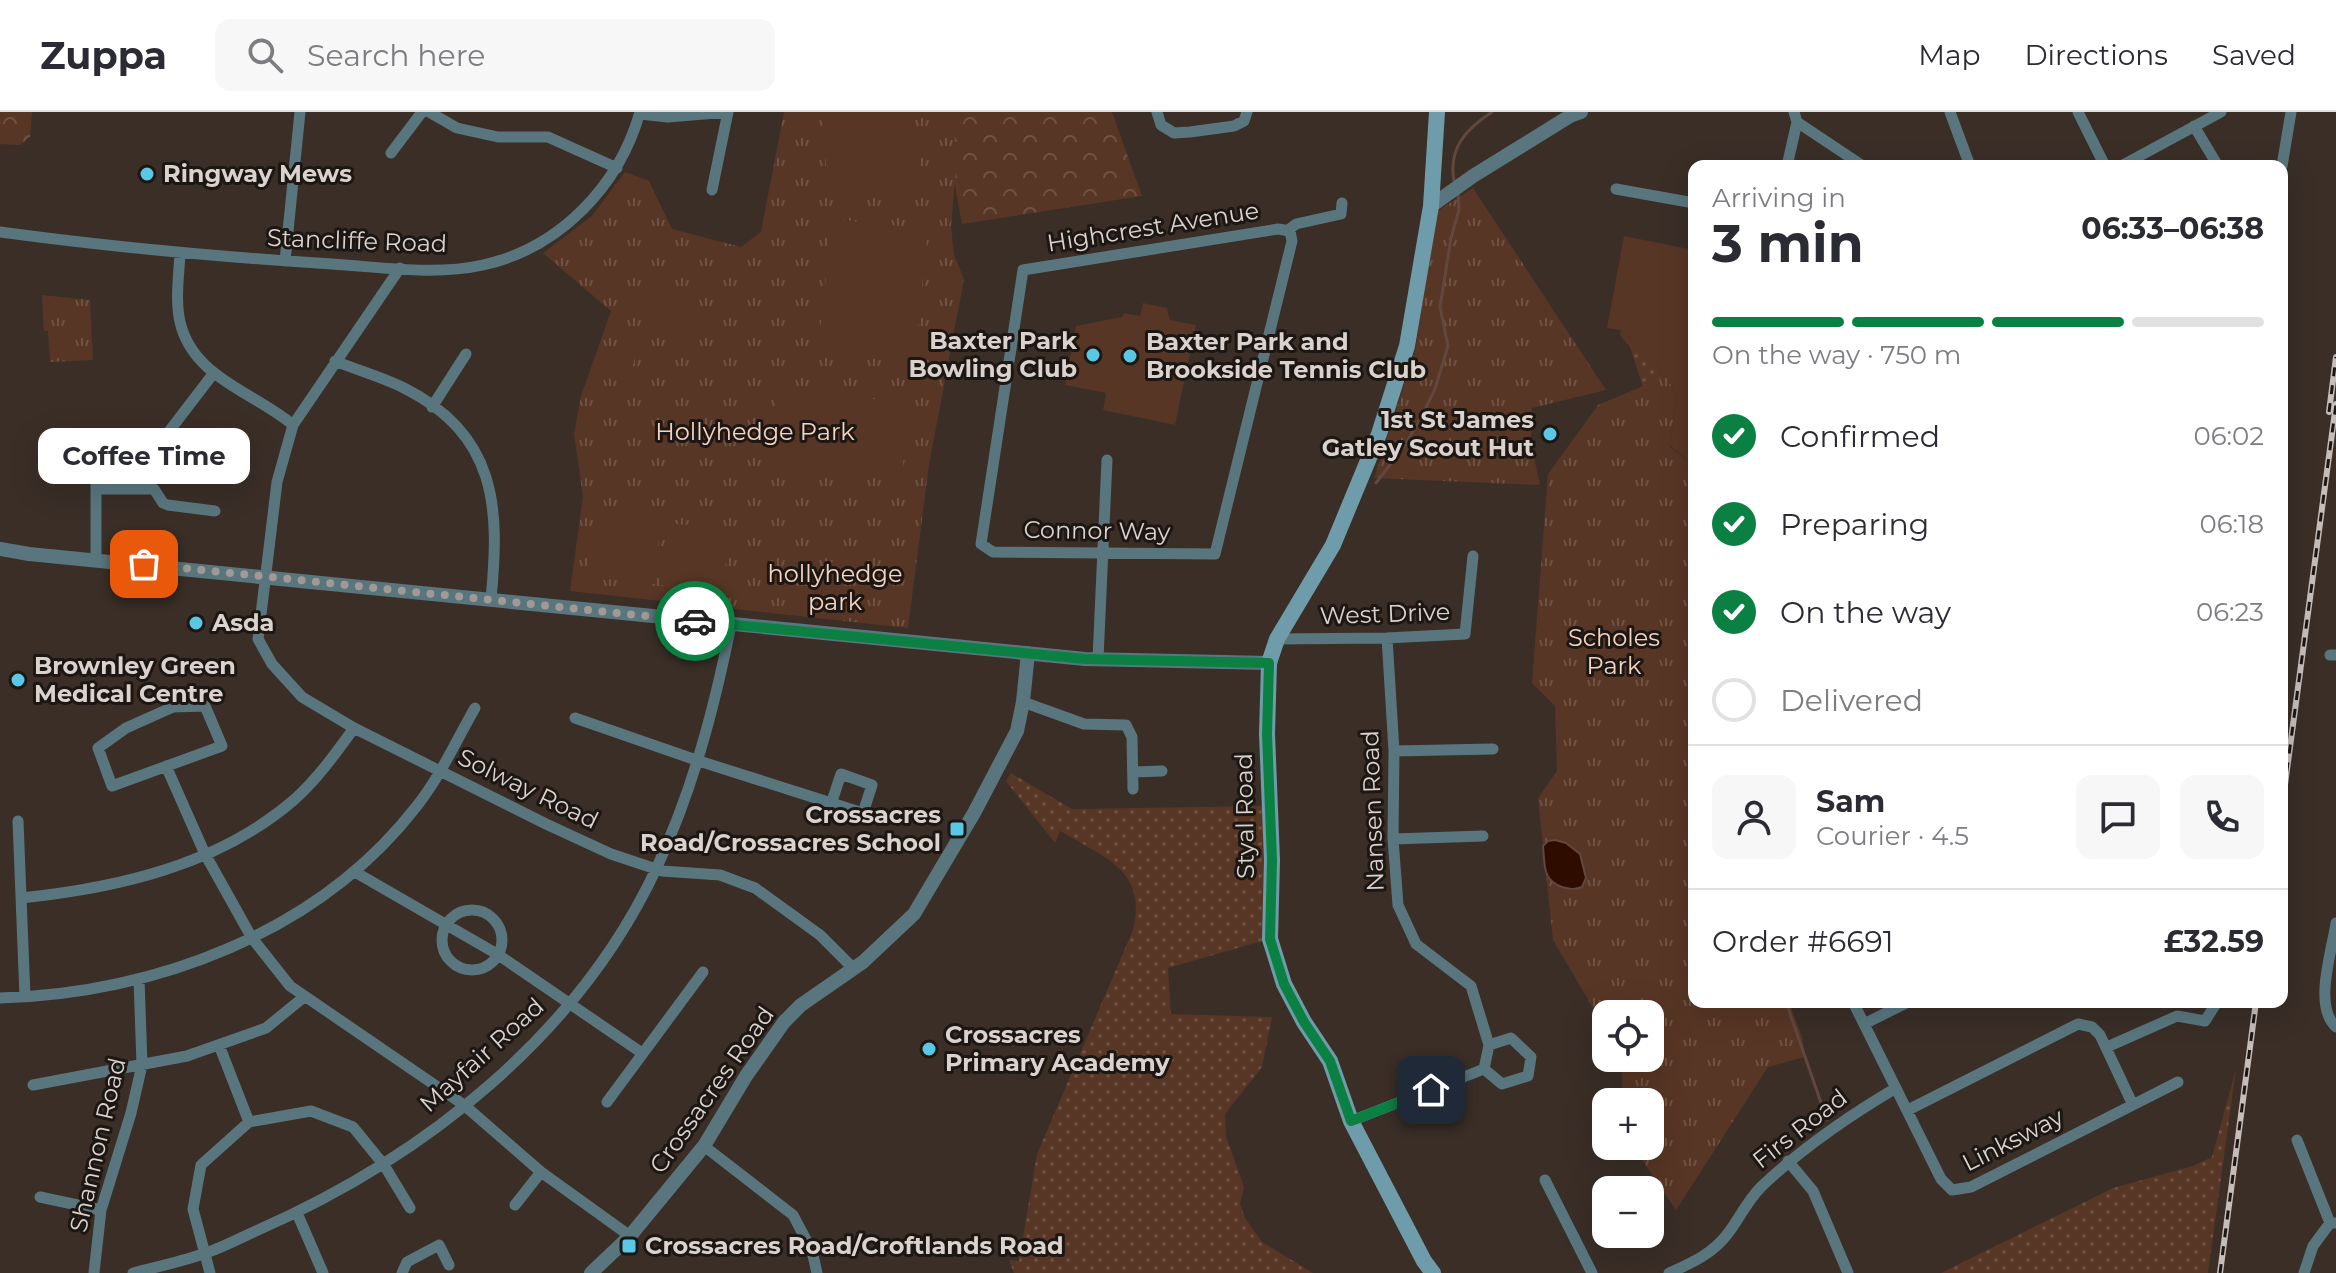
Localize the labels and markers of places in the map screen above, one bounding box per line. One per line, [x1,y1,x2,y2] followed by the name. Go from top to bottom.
[163,159,352,188] place label: Ringway Mews
[138,165,156,183] marker: Ringway Mews
[908,326,1077,383] place label: Baxter Park Bowling Club
[1146,327,1426,384] place label: Baxter Park and Brookside Tennis Club
[1084,346,1102,364] marker: Baxter Park Bowling Club
[1121,347,1139,365] marker: Baxter Park and Brookside Tennis Club
[1322,405,1535,462] place label: 1st St James Gatley Scout Hut
[1541,425,1559,443] marker: 1st St James Gatley Scout Hut
[38,428,250,484] callout: Coffee Time
[110,530,178,598] pin
[211,608,274,637] place label: Asda
[187,614,205,632] marker: Asda
[34,651,236,708] place label: Brownley Green Medical Centre
[9,671,27,689] marker: Brownley Green Medical Centre
[640,800,941,857] place label: Crossacres Road/Crossacres School
[948,820,966,838] marker: Crossacres Road/Crossacres School
[945,1020,1170,1077] place label: Crossacres Primary Academy
[920,1040,938,1058] marker: Crossacres Primary Academy
[1397,1056,1465,1124] pin
[645,1231,1064,1260] place label: Crossacres Road/Croftlands Road
[620,1237,638,1255] marker: Crossacres Road/Croftlands Road

